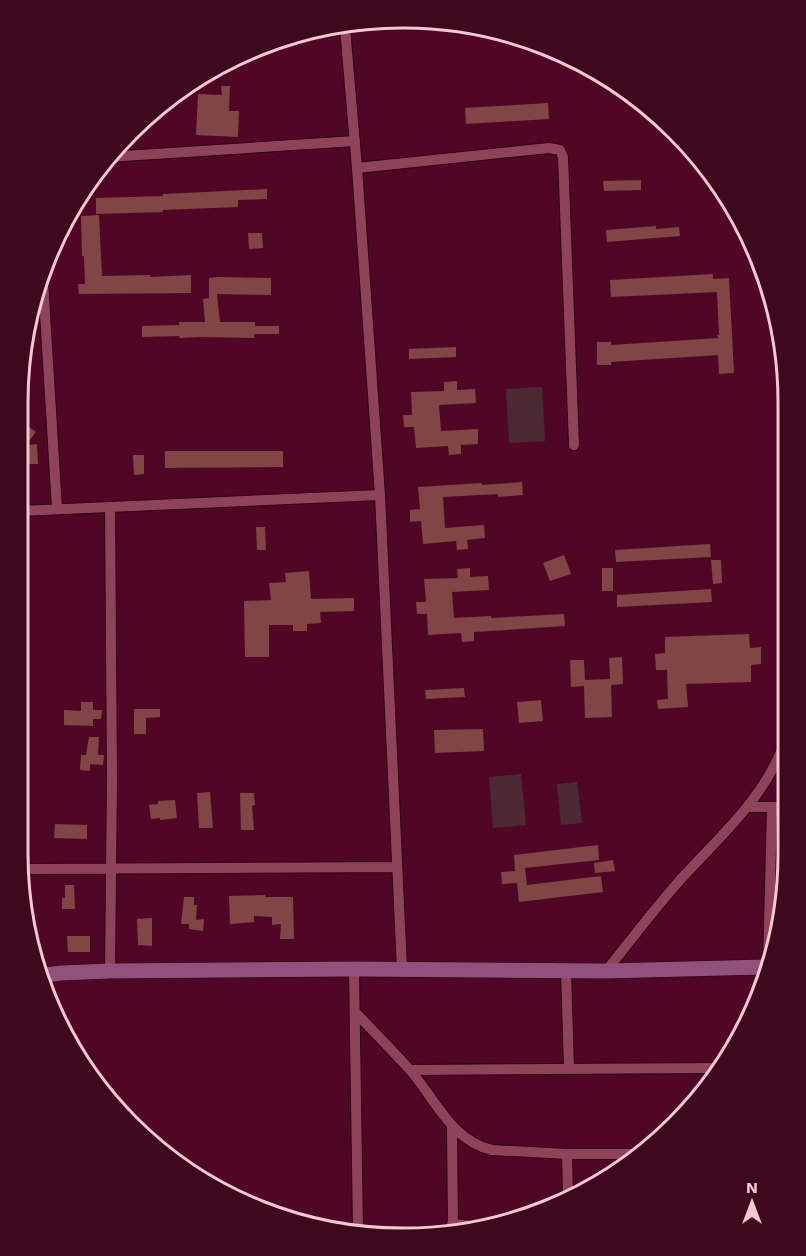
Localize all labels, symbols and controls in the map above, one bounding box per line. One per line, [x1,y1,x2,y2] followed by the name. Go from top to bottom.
[722,1172,782,1232] north arrow
[746,1178,758,1197] text: N

